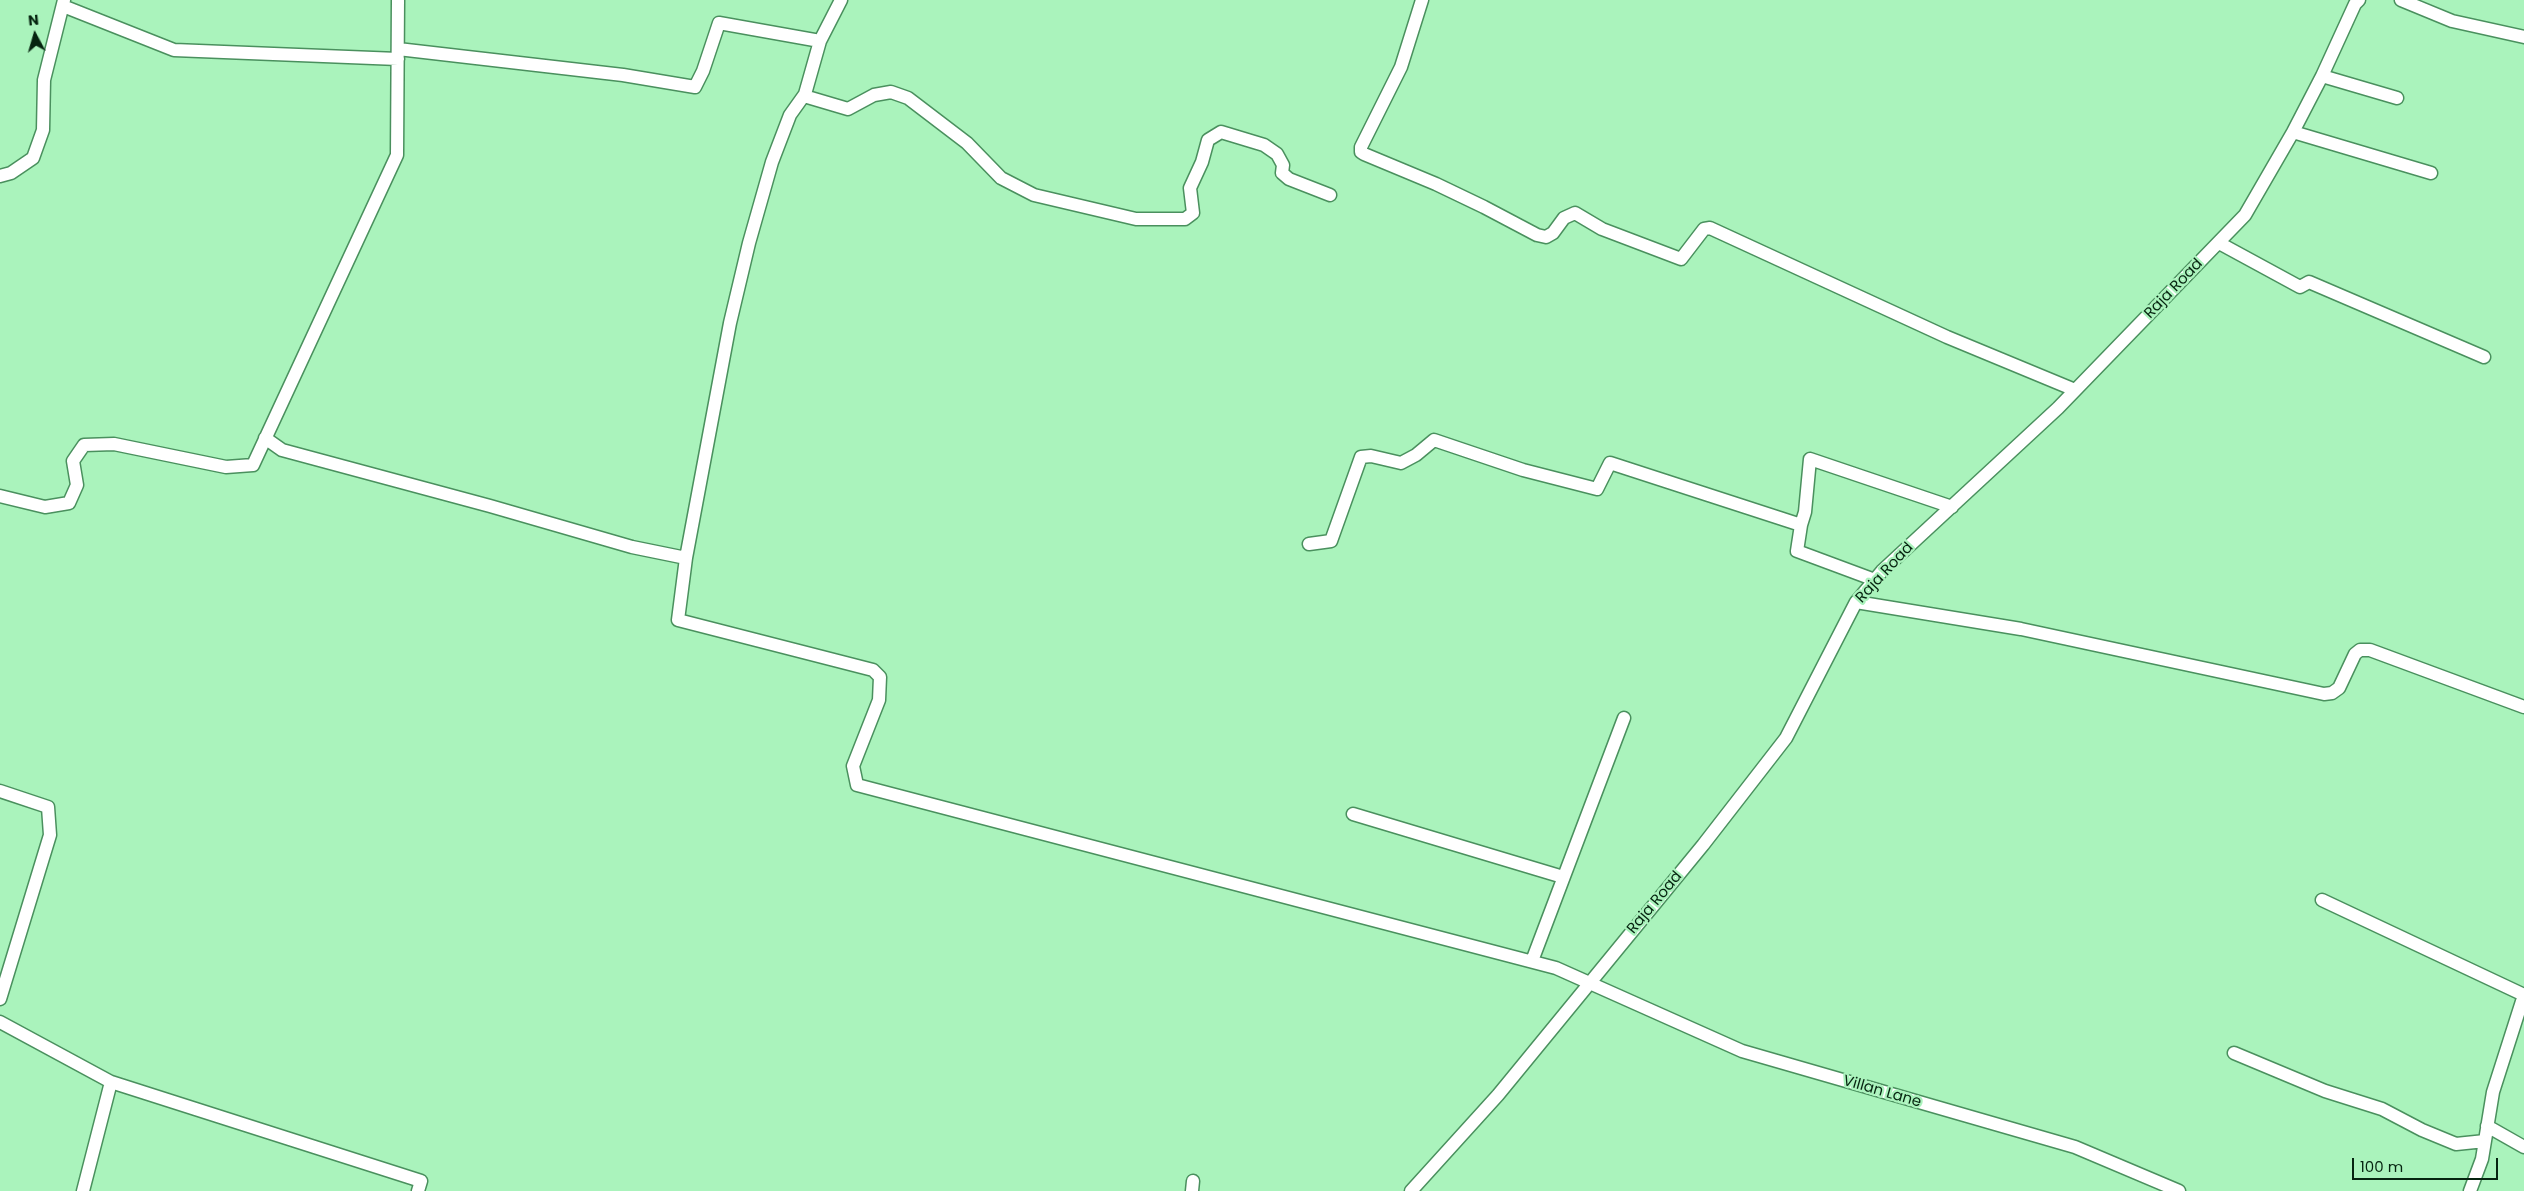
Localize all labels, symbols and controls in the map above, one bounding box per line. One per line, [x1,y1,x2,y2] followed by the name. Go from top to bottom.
[10,10,60,60] north arrow
[27,10,40,31] text: N
[2141,255,2207,323] street label: Raja Road
[1852,539,1918,607] street label: Raja Road
[1624,868,1686,938] street label: Raja Road
[1841,1072,1923,1112] street label: Villan Lane
[2354,1148,2500,1180] scale bar
[2360,1156,2403,1177] text: 100 m

